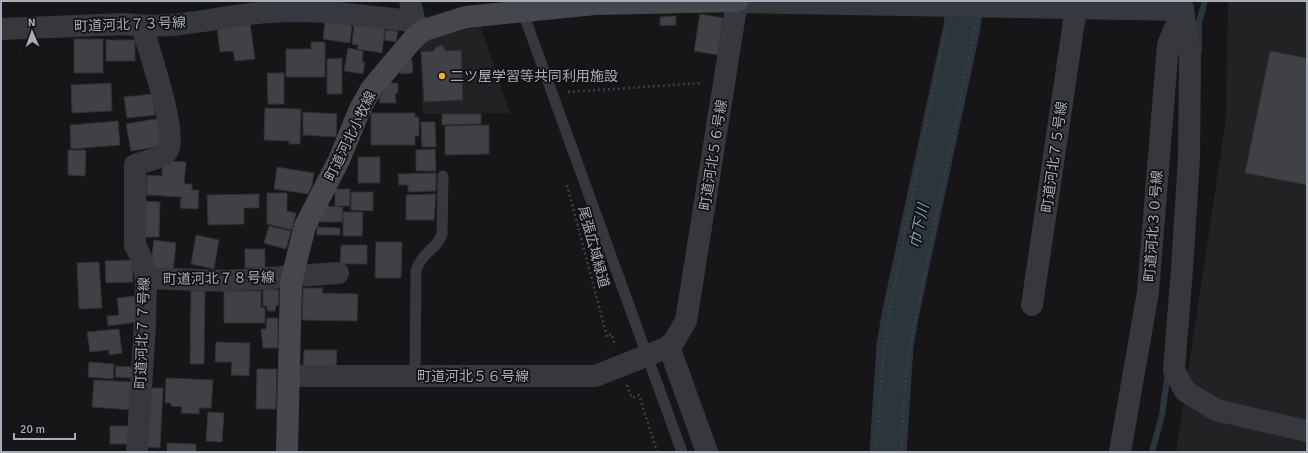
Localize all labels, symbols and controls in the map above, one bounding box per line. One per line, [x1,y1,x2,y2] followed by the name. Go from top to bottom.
[12,12,52,52] north arrow
[74,14,186,35] street label: 町道河北７３号線
[28,16,36,29] text: N
[450,68,618,85] place label: 二ツ屋学習等共同利用施設
[437,71,447,81] marker: 二ツ屋学習等共同利用施設
[321,88,380,184] street label: 町道河北小牧線
[696,98,731,212] street label: 町道河北５６号線
[1038,100,1071,214] street label: 町道河北７５号線
[1141,170,1166,282] street label: 町道河北３０号線
[906,200,933,250] water label: 巾下川
[574,204,613,290] street label: 尾張広域緑道
[163,269,275,288] street label: 町道河北７８号線
[132,277,153,389] street label: 町道河北７７号線
[417,368,529,385] street label: 町道河北５６号線
[14,415,75,441] scale bar
[20,422,45,437] text: 20 m

